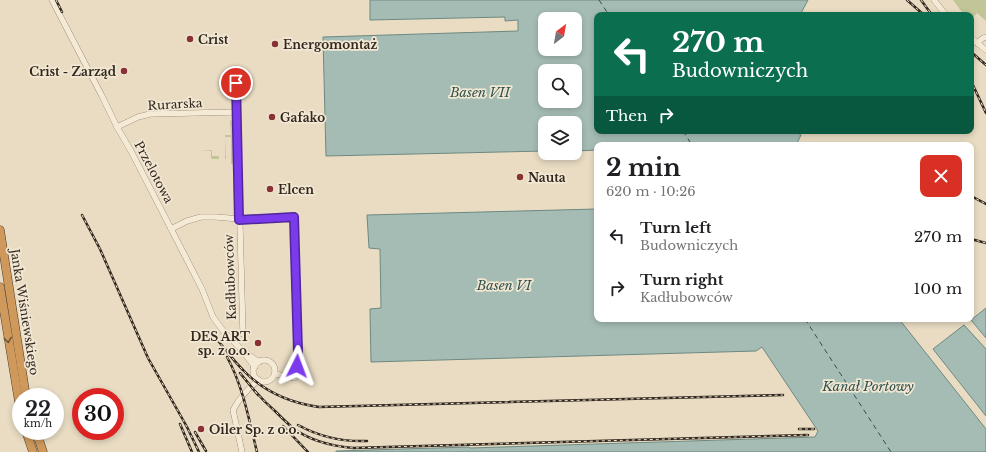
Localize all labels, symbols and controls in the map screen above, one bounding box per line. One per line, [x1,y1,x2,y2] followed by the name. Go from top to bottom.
[538,12,582,56] north arrow
[538,12,582,160] map controls
[672,25,764,60] text: 270 m
[606,28,658,80] icon: left
[198,32,229,47] place label: Crist
[185,34,195,44] marker: Crist
[283,37,377,52] place label: Energomontaż
[270,39,280,49] marker: Energomontaż
[672,60,808,82] text: Budowniczych
[29,64,117,79] place label: Crist - Zarząd
[538,64,582,108] button: search
[119,66,129,76] marker: Crist - Zarząd
[219,66,253,100] pin
[225,72,247,94] icon: arrive
[449,84,511,101] water label: Basen VII
[147,95,203,113] street label: Rurarska
[655,104,677,126] icon: right
[606,106,647,125] text: Then
[280,110,325,125] place label: Gafako
[267,112,277,122] marker: Gafako
[538,116,582,160] button: layers
[131,138,177,206] street label: Przelotowa
[606,153,681,182] text: 2 min
[920,155,962,197] button: close
[528,170,566,185] place label: Nauta
[515,172,525,182] marker: Nauta
[278,182,314,197] place label: Elcen
[606,183,696,200] text: 620 m · 10:26
[265,184,275,194] marker: Elcen
[640,218,711,237] text: Turn left
[606,225,628,247] icon: left
[914,227,962,246] text: 270 m
[221,233,239,320] street label: Kadłubowców
[640,237,738,254] text: Budowniczych
[7,246,42,376] street label: Janka Wiśniewskiego
[640,270,723,289] text: Turn right
[476,277,533,294] water label: Basen VI
[606,277,628,299] icon: right
[913,279,962,298] text: 100 m
[640,289,733,306] text: Kadłubowców
[190,329,250,358] place label: DES ART sp. z o.o.
[3,337,12,343] one-way arrow
[253,338,263,348] marker: DES ART sp. z o.o.
[276,345,318,387] position arrow
[821,378,914,395] water label: Kanał Portowy
[72,388,124,440] speed limit sign: 30
[25,397,51,421] text: 22
[24,417,52,430] text: km/h
[209,422,300,437] place label: Oiler Sp. z o.o.
[196,424,206,434] marker: Oiler Sp. z o.o.

